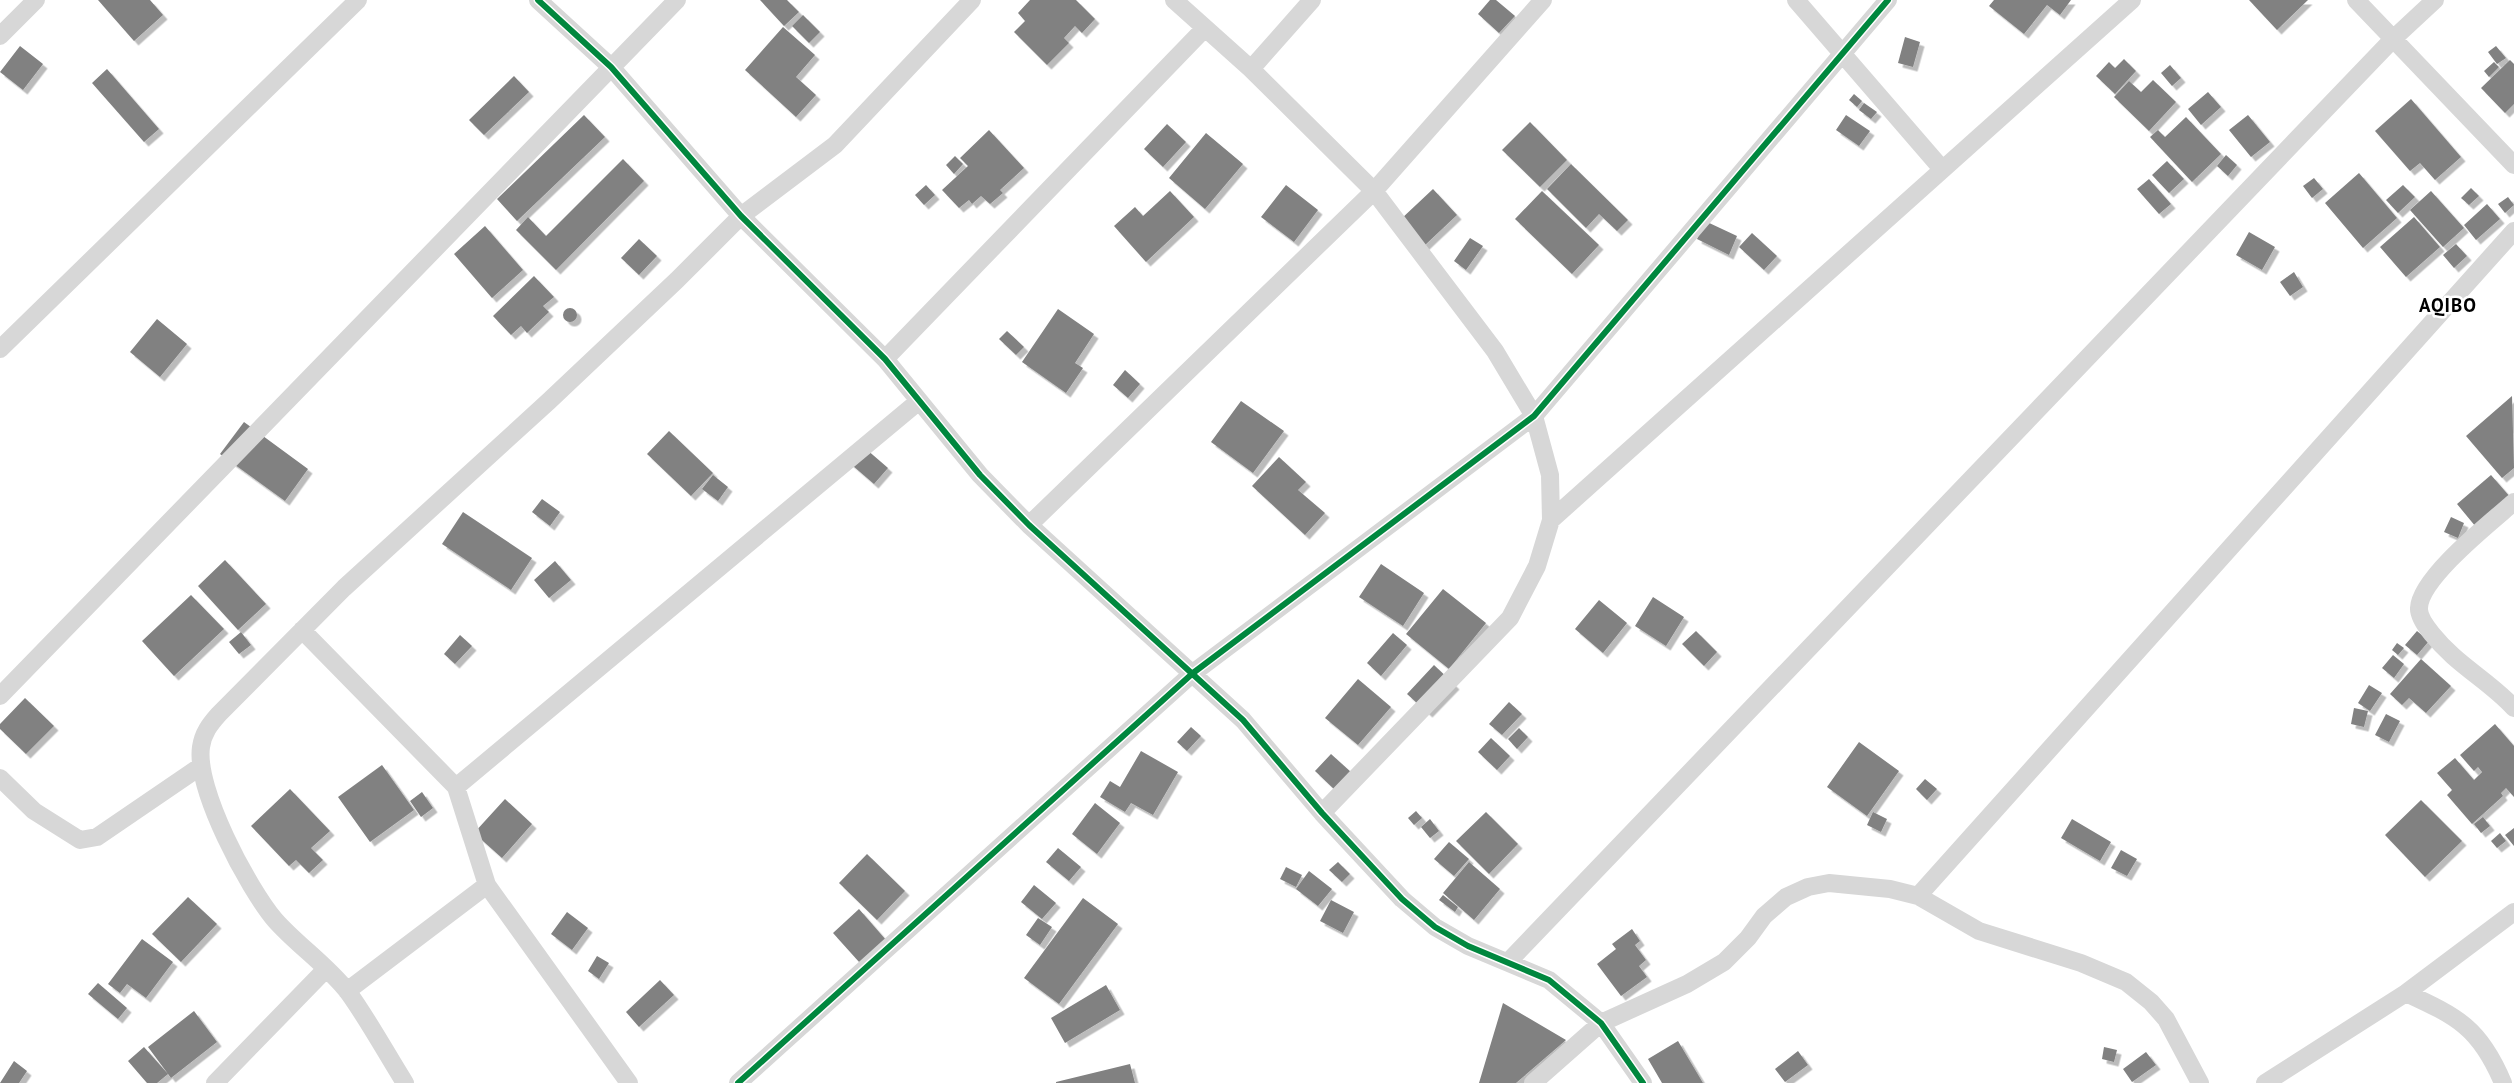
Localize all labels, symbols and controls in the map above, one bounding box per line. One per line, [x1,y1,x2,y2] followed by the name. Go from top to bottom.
[2419,293,2477,317] district label: AQIBO

